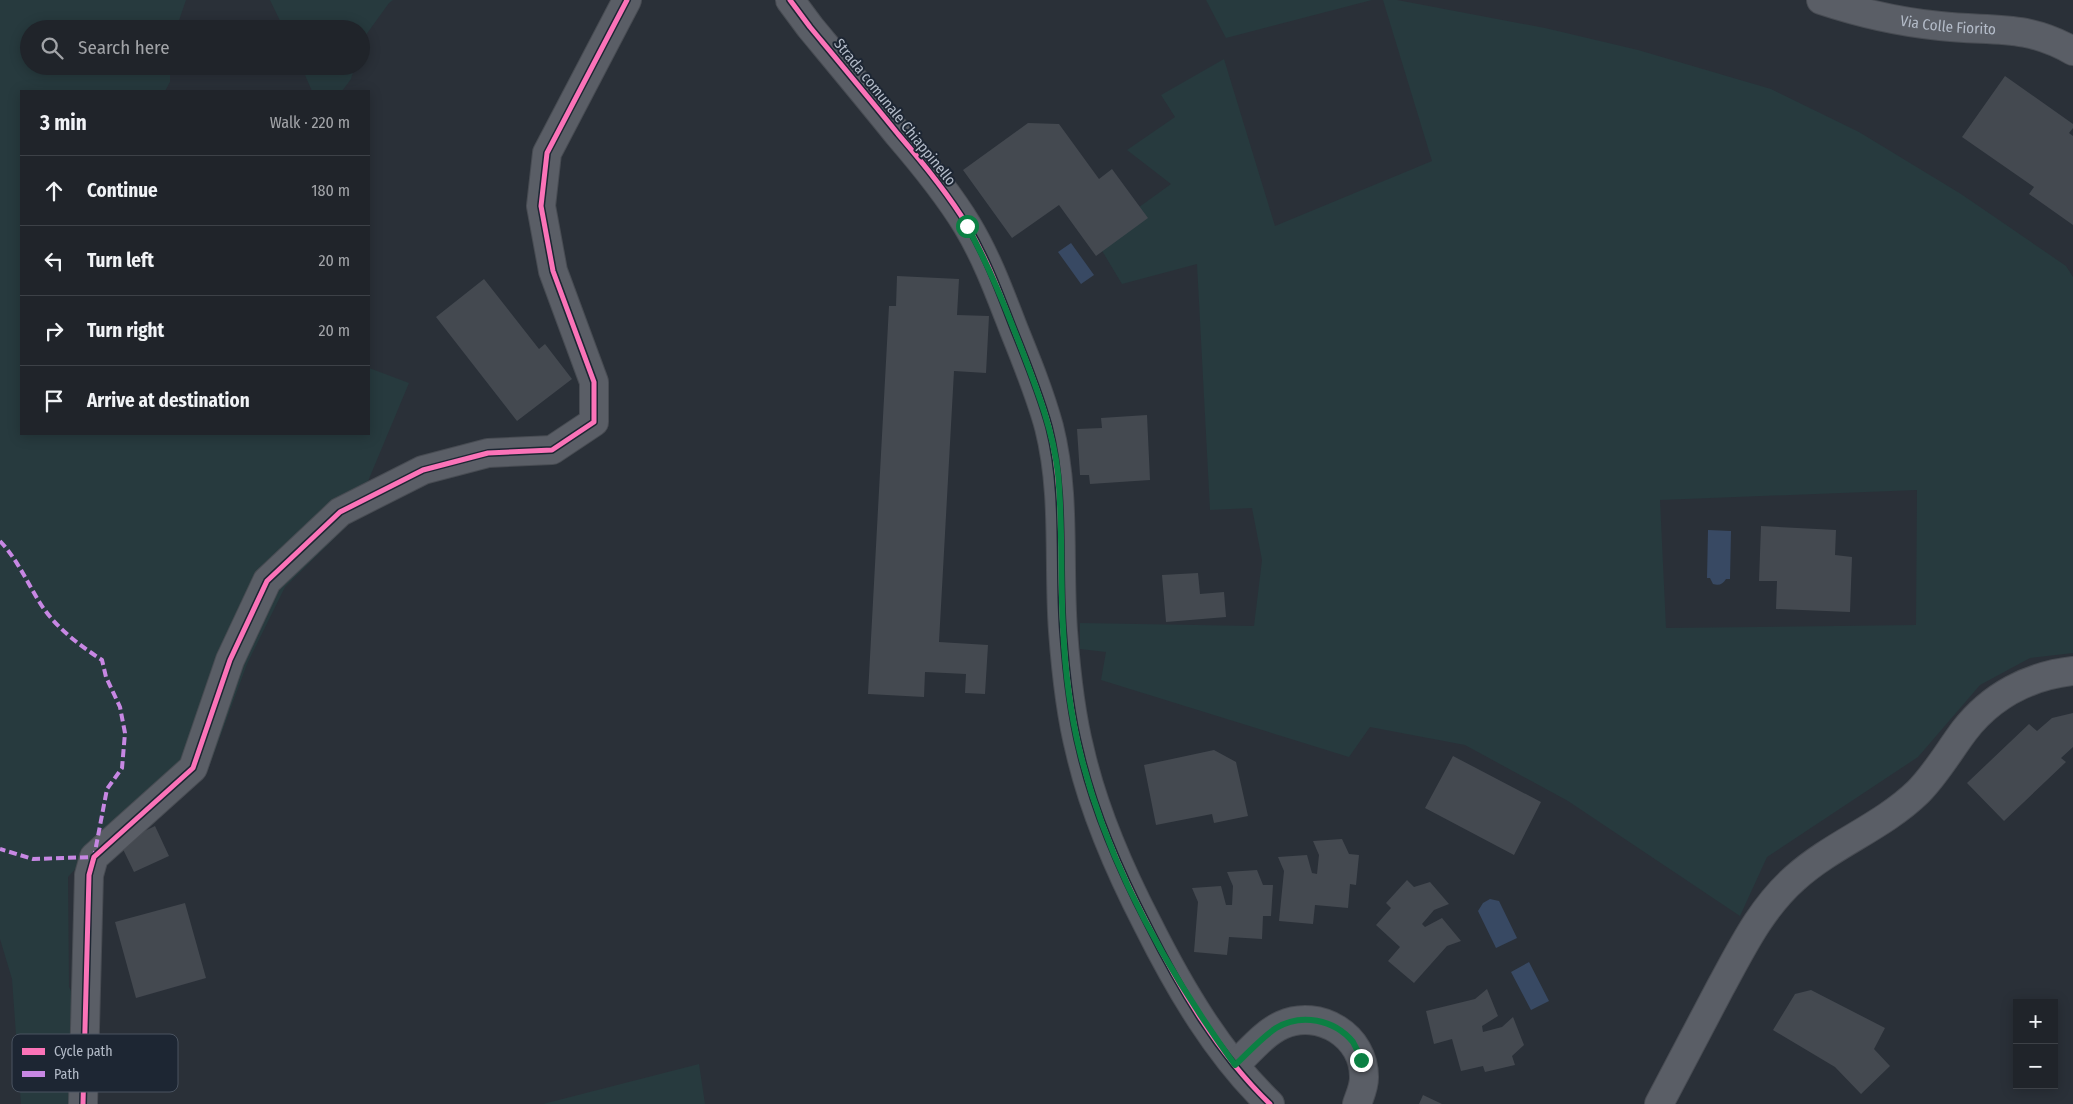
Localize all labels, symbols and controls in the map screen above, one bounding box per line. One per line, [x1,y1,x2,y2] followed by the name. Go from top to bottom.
[1899,12,1996,38] street label: Via Colle Fiorito
[20,20,370,75] search box
[38,34,66,62] icon: search
[830,35,960,189] street label: Strada comunale Chiappinello
[78,36,170,59] text: Search here
[40,110,87,136] text: 3 min
[270,113,350,132] text: Walk · 220 m
[40,177,68,205] icon: ahead
[87,179,158,202] text: Continue
[311,181,350,200] text: 180 m
[956,215,979,238] route start
[40,247,68,275] icon: left
[87,249,154,272] text: Turn left
[319,251,350,270] text: 20 m
[40,317,68,345] icon: right
[87,319,164,342] text: Turn right
[319,321,350,340] text: 20 m
[40,387,68,415] icon: arrive
[87,389,250,412] text: Arrive at destination
[2013,999,2058,1089] map controls
[2013,999,2058,1044] button: +
[12,1034,178,1092] legend
[54,1043,113,1060] text: Cycle path
[2013,1044,2058,1089] button: −
[1350,1049,1373,1072] route end
[54,1066,79,1083] text: Path

